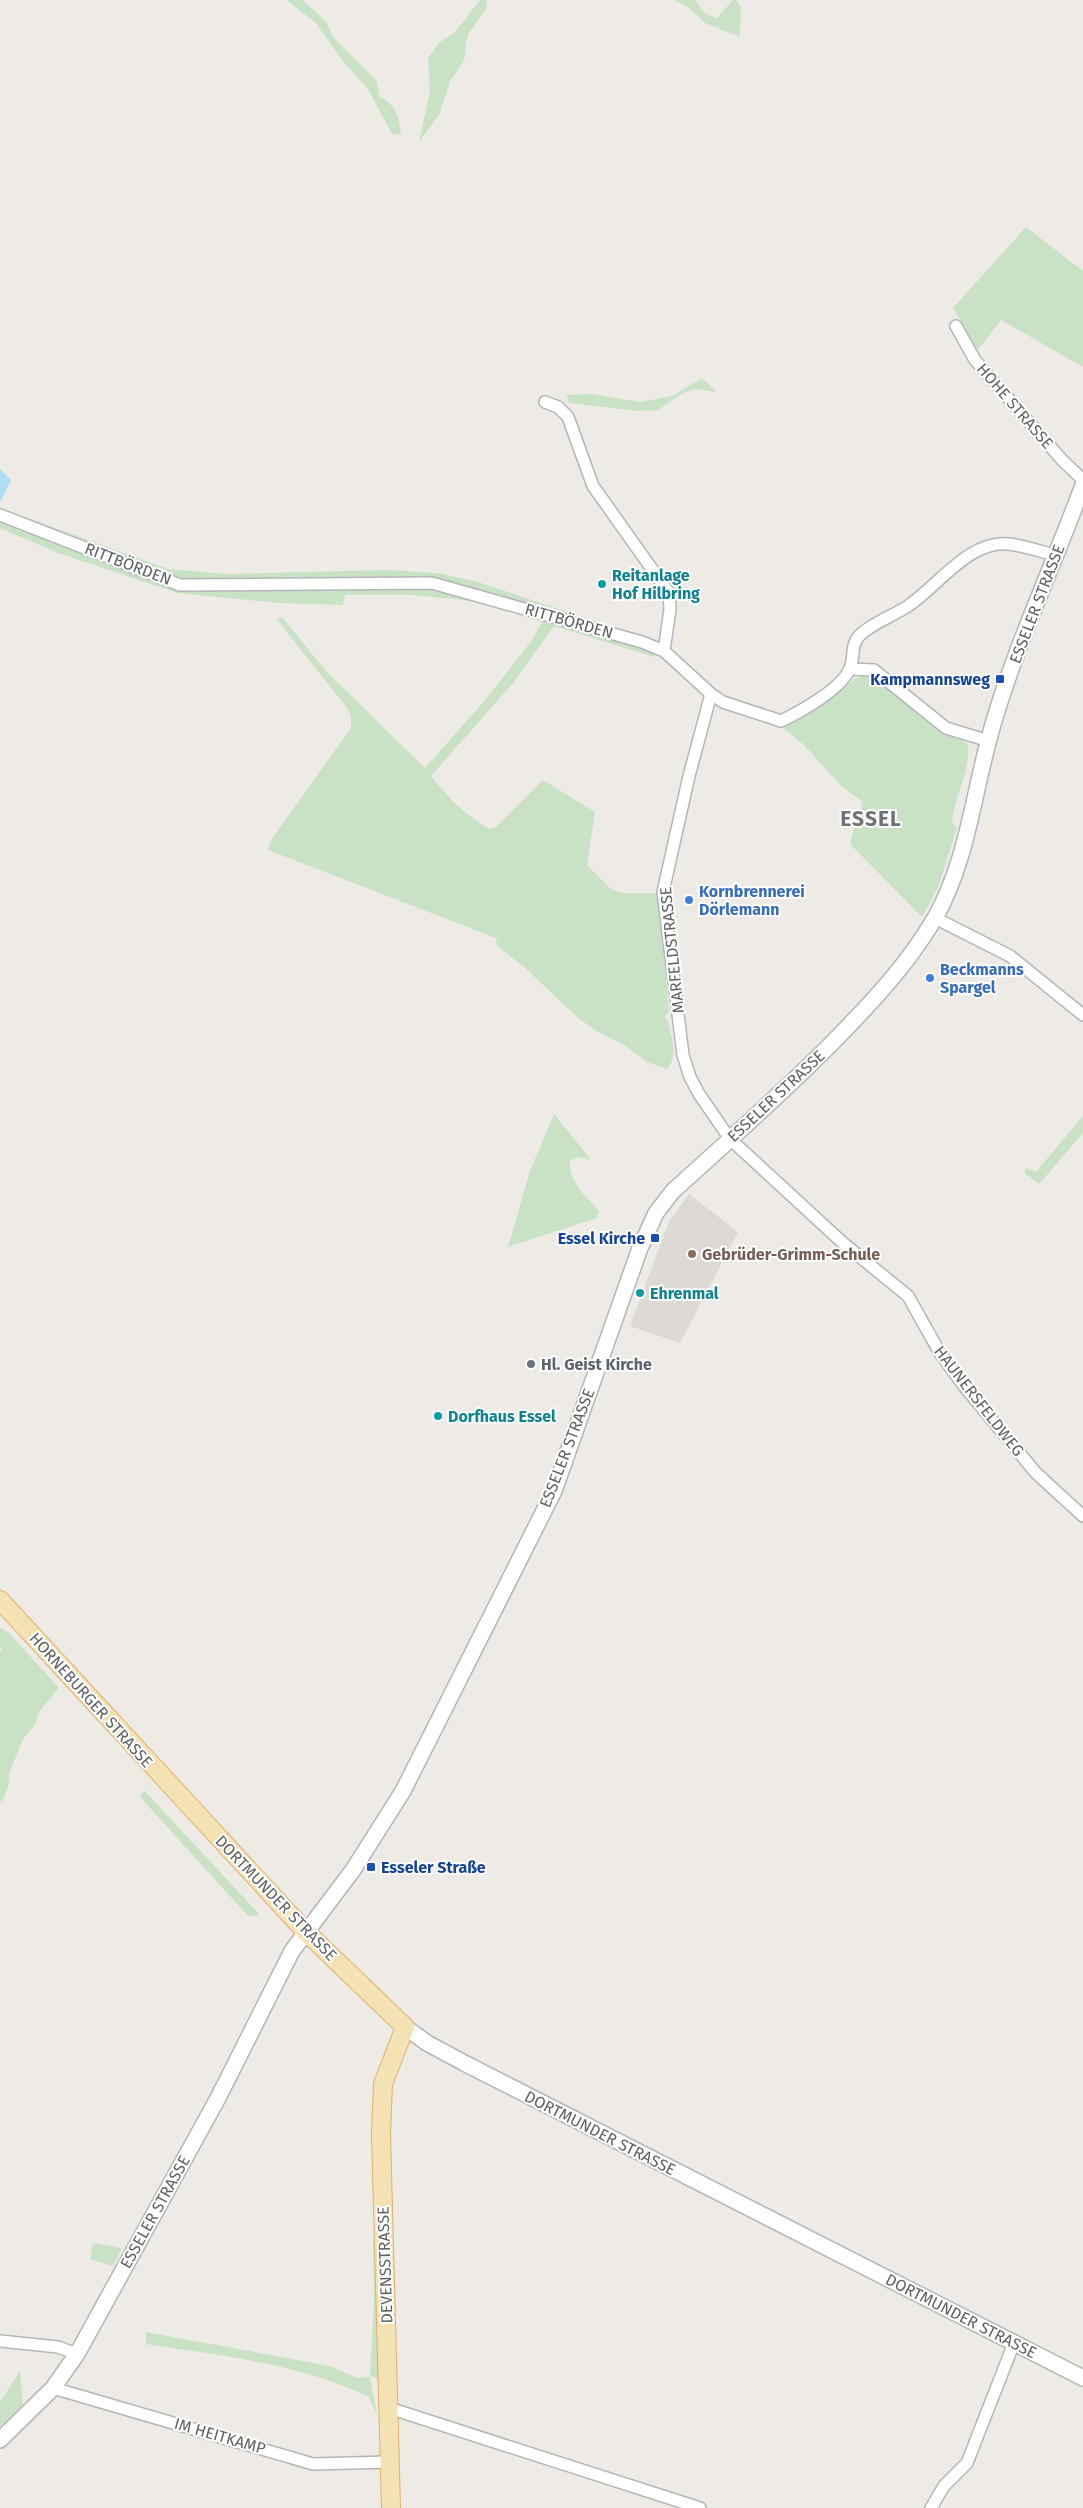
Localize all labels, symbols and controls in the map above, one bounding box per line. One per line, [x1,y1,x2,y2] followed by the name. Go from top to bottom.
[973,359,1057,453] street label: HOHE STRASSE
[82,539,174,589] street label: RITTBÖRDEN
[1006,542,1068,666] street label: ESSELER STRASSE
[612,566,700,603] place label: Reitanlage Hof Hilbring
[596,578,608,590] marker: Reitanlage Hof Hilbring
[523,599,615,643] street label: RITTBÖRDEN
[870,670,990,689] place label: Kampmannsweg
[994,673,1006,685] marker: Kampmannsweg
[840,806,902,832] district label: ESSEL
[699,882,805,919] place label: Kornbrennerei Dörlemann
[656,886,688,1014] street label: MARFELDSTRASSE
[683,894,695,906] marker: Kornbrennerei Dörlemann
[940,960,1024,997] place label: Beckmanns Spargel
[924,972,936,984] marker: Beckmanns Spargel
[723,1046,829,1146] street label: ESSELER STRASSE
[558,1229,645,1248] place label: Essel Kirche
[649,1232,661,1244] marker: Essel Kirche
[702,1245,880,1264] place label: Gebrüder-Grimm-Schule
[686,1248,698,1260] marker: Gebrüder-Grimm-Schule
[650,1284,719,1303] place label: Ehrenmal
[634,1287,646,1299] marker: Ehrenmal
[930,1342,1028,1460] street label: HAUNERSFELDWEG
[541,1355,652,1374] place label: Hl. Geist Kirche
[525,1358,537,1370] marker: Hl. Geist Kirche
[536,1386,598,1510] street label: ESSELER STRASSE
[448,1407,556,1426] place label: Dorfhaus Essel
[432,1410,444,1422] marker: Dorfhaus Essel
[25,1629,157,1771] street label: HORNEBURGER STRASSE
[211,1831,341,1965] street label: DORTMUNDER STRASSE
[381,1858,486,1877] place label: Esseler Straße
[365,1861,377,1873] marker: Esseler Straße
[521,2087,679,2179] street label: DORTMUNDER STRASSE
[116,2152,194,2272] street label: ESSELER STRASSE
[373,2206,397,2324] street label: DEVENSSTRASSE
[882,2270,1040,2362] street label: DORTMUNDER STRASSE
[172,2414,268,2458] street label: IM HEITKAMP

